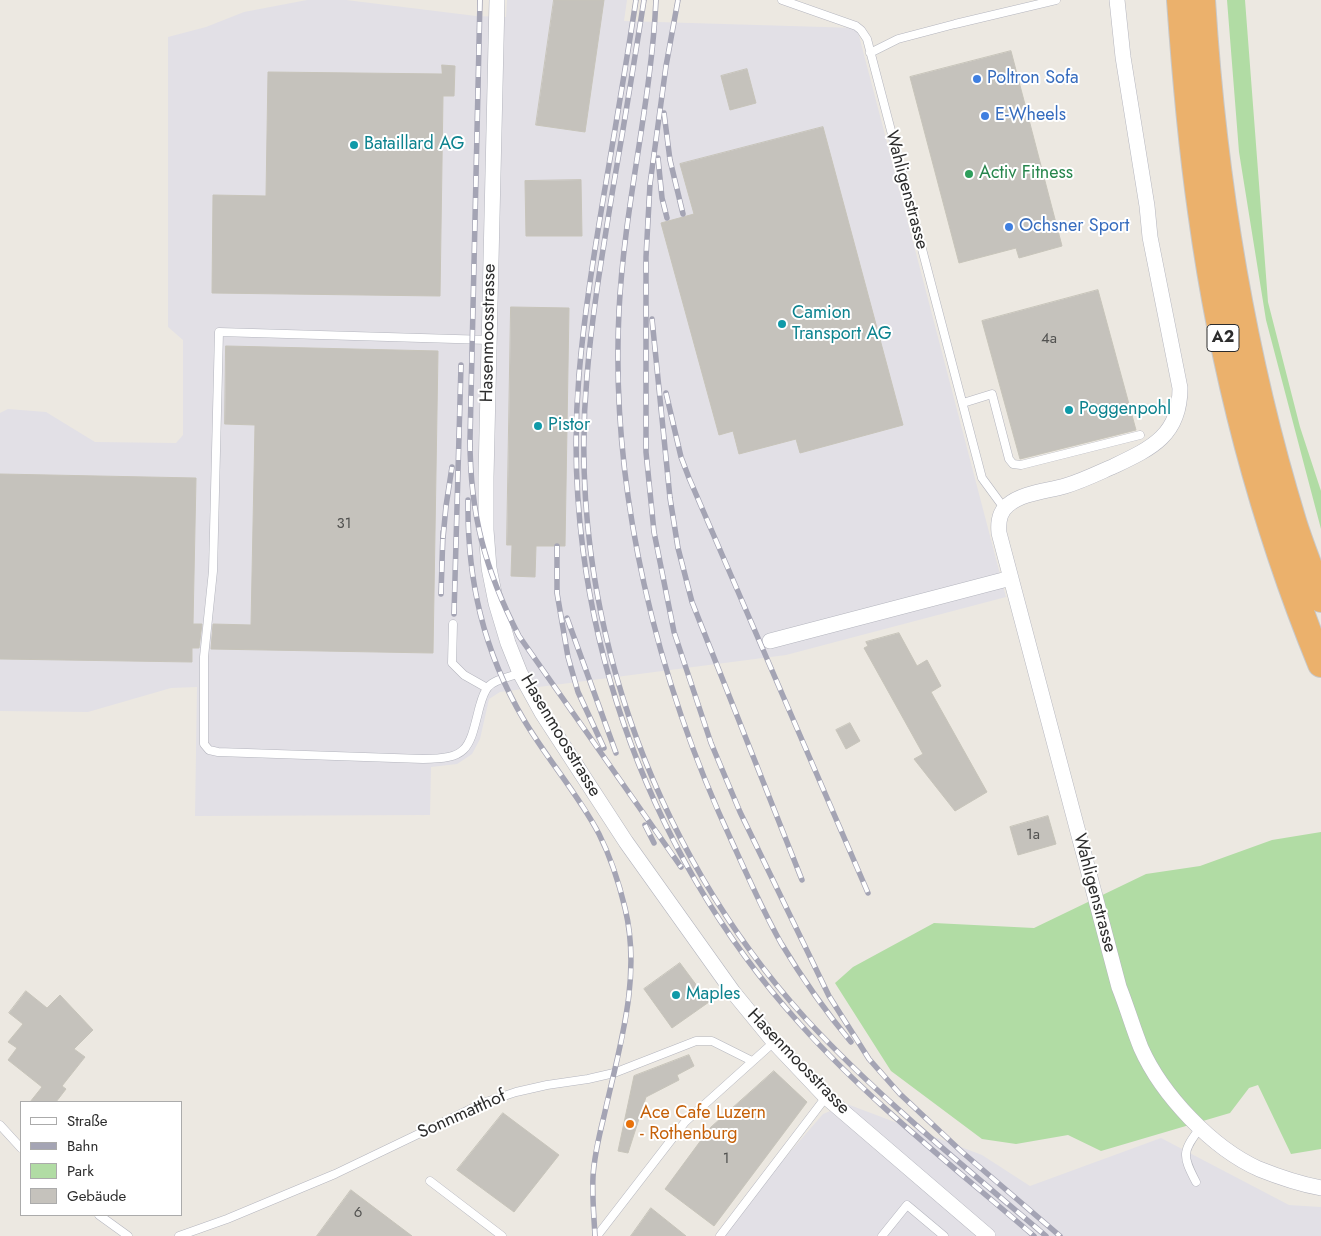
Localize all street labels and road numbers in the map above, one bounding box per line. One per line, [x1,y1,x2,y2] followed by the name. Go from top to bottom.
[880,128,932,252] street label: Wahligenstrasse
[477,264,501,402] street label: Hasenmoosstrasse
[1207,324,1239,352] road number: A2
[515,671,605,801] street label: Hasenmoosstrasse
[1068,831,1120,955] street label: Wahligenstrasse
[742,1005,854,1119] street label: Hasenmoosstrasse
[415,1086,509,1144] street label: Sonnmatthof

